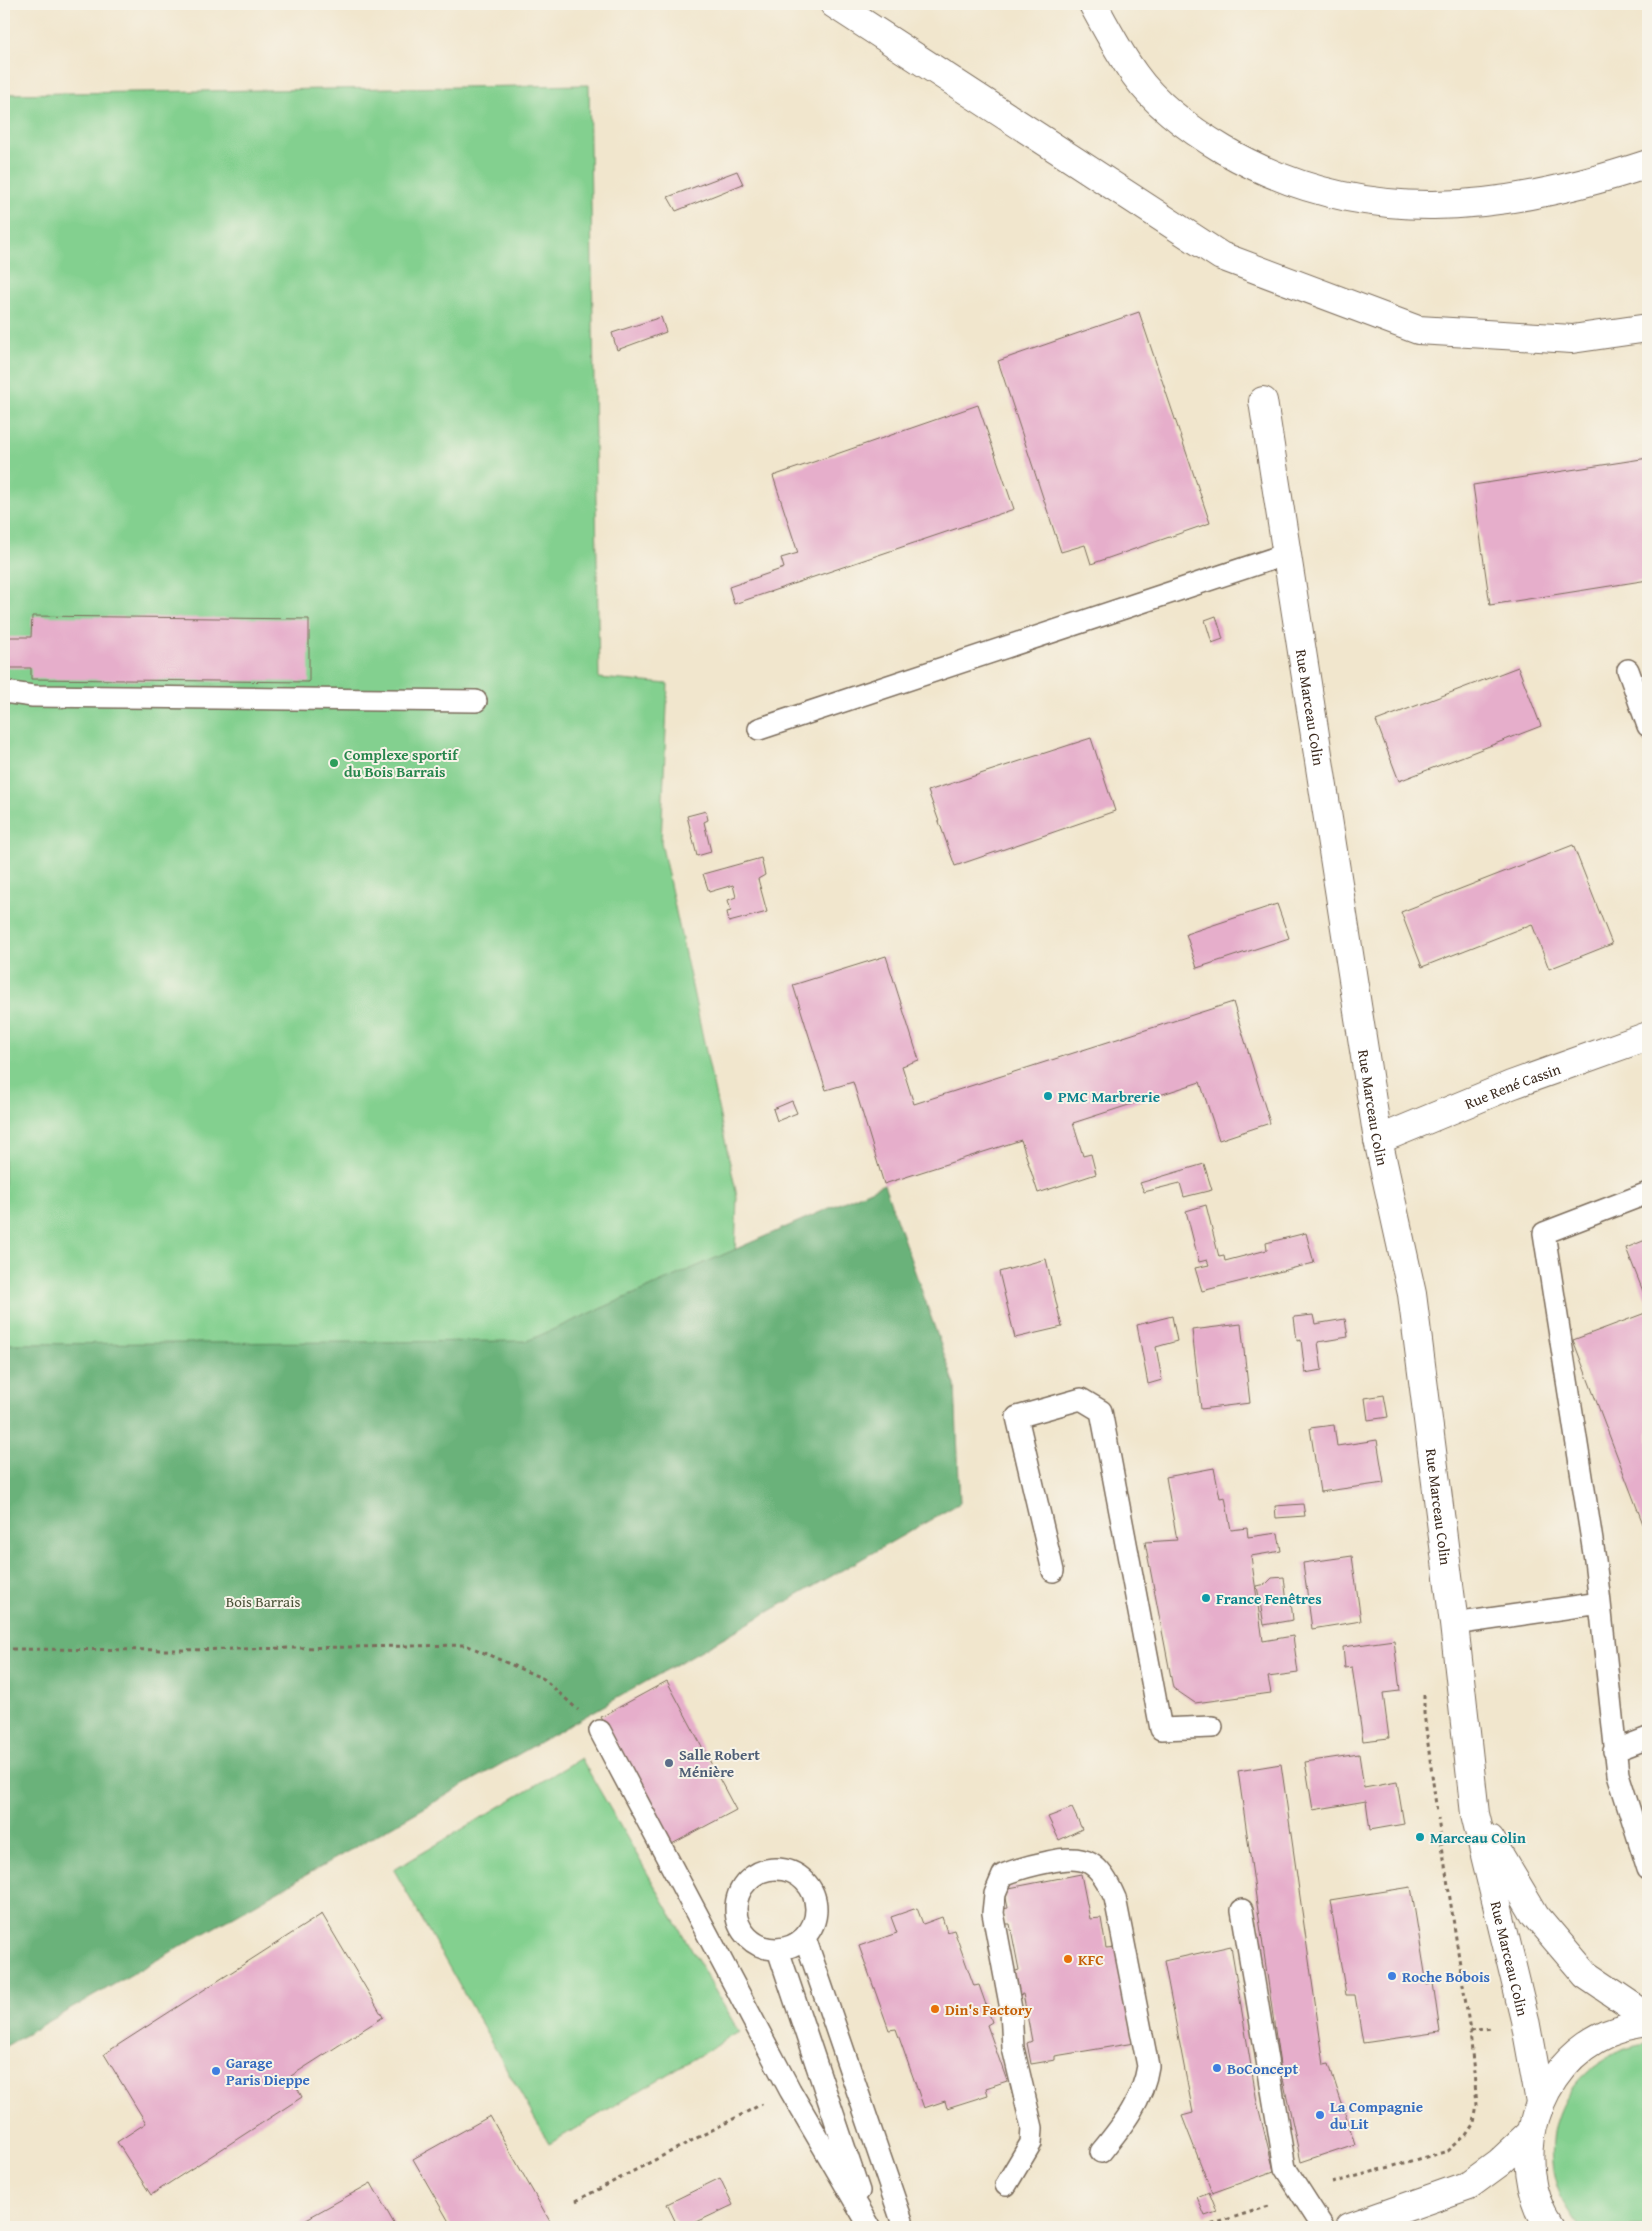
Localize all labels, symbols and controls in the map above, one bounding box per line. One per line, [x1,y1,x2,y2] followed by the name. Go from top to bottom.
[1291,648,1330,767] street label: Rue Marceau Colin
[344,744,459,782] place label: Complexe sportif du Bois Barrais
[328,757,340,769] marker: Complexe sportif du Bois Barrais
[1354,1048,1394,1168] street label: Rue Marceau Colin
[1461,1057,1564,1114] street label: Rue René Cassin
[1058,1086,1160,1107] place label: PMC Marbrerie
[1042,1090,1054,1102] marker: PMC Marbrerie
[1421,1447,1457,1567] street label: Rue Marceau Colin
[1216,1588,1322,1609] place label: France Fenêtres
[226,1591,300,1612] park label: Bois Barrais
[1200,1592,1212,1604] marker: France Fenêtres
[679,1744,760,1782] place label: Salle Robert Ménière
[663,1757,675,1769] marker: Salle Robert Ménière
[1430,1827,1526,1848] place label: Marceau Colin
[1414,1831,1426,1843] marker: Marceau Colin
[1486,1899,1534,2018] street label: Rue Marceau Colin
[1078,1949,1104,1970] place label: KFC
[1062,1953,1074,1965] marker: KFC
[1402,1966,1490,1987] place label: Roche Bobois
[1386,1970,1398,1982] marker: Roche Bobois
[945,1999,1033,2020] place label: Din's Factory
[929,2003,941,2015] marker: Din's Factory
[226,2052,310,2090] place label: Garage Paris Dieppe
[1227,2058,1298,2079] place label: BoConcept
[1211,2062,1223,2074] marker: BoConcept
[210,2065,222,2077] marker: Garage Paris Dieppe
[1330,2096,1423,2134] place label: La Compagnie du Lit
[1314,2109,1326,2121] marker: La Compagnie du Lit

